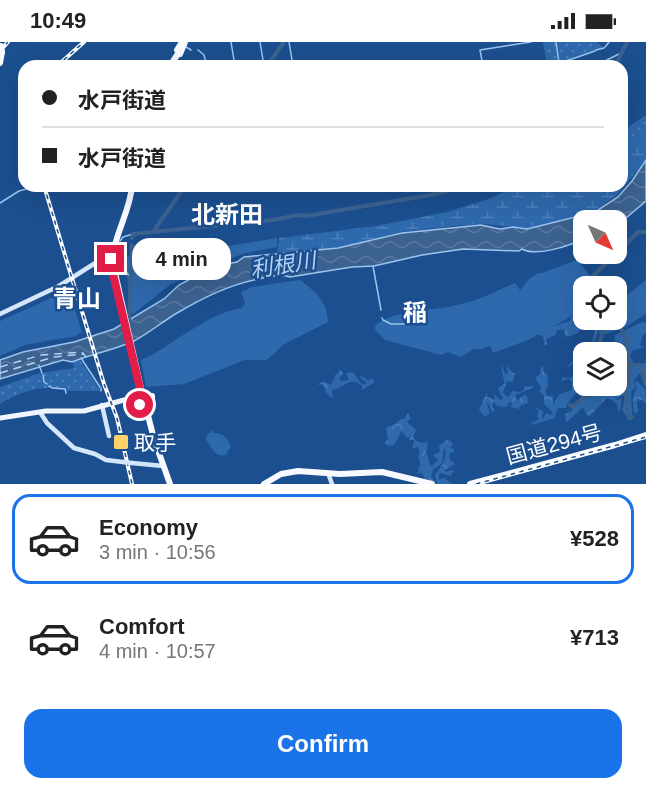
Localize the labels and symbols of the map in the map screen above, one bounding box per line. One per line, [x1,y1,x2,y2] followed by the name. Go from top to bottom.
[191,201,263,228] district label: 北新田
[573,210,627,264] north arrow
[132,238,231,280] callout: 4 min
[97,245,124,272] route end
[248,247,320,283] water label: 利根川
[53,285,101,312] district label: 青山
[403,299,427,326] district label: 稲
[126,391,153,418] route start
[504,420,604,468] street label: 国道294号
[134,431,176,454] place label: 取手
[112,433,130,451] marker: 取手

